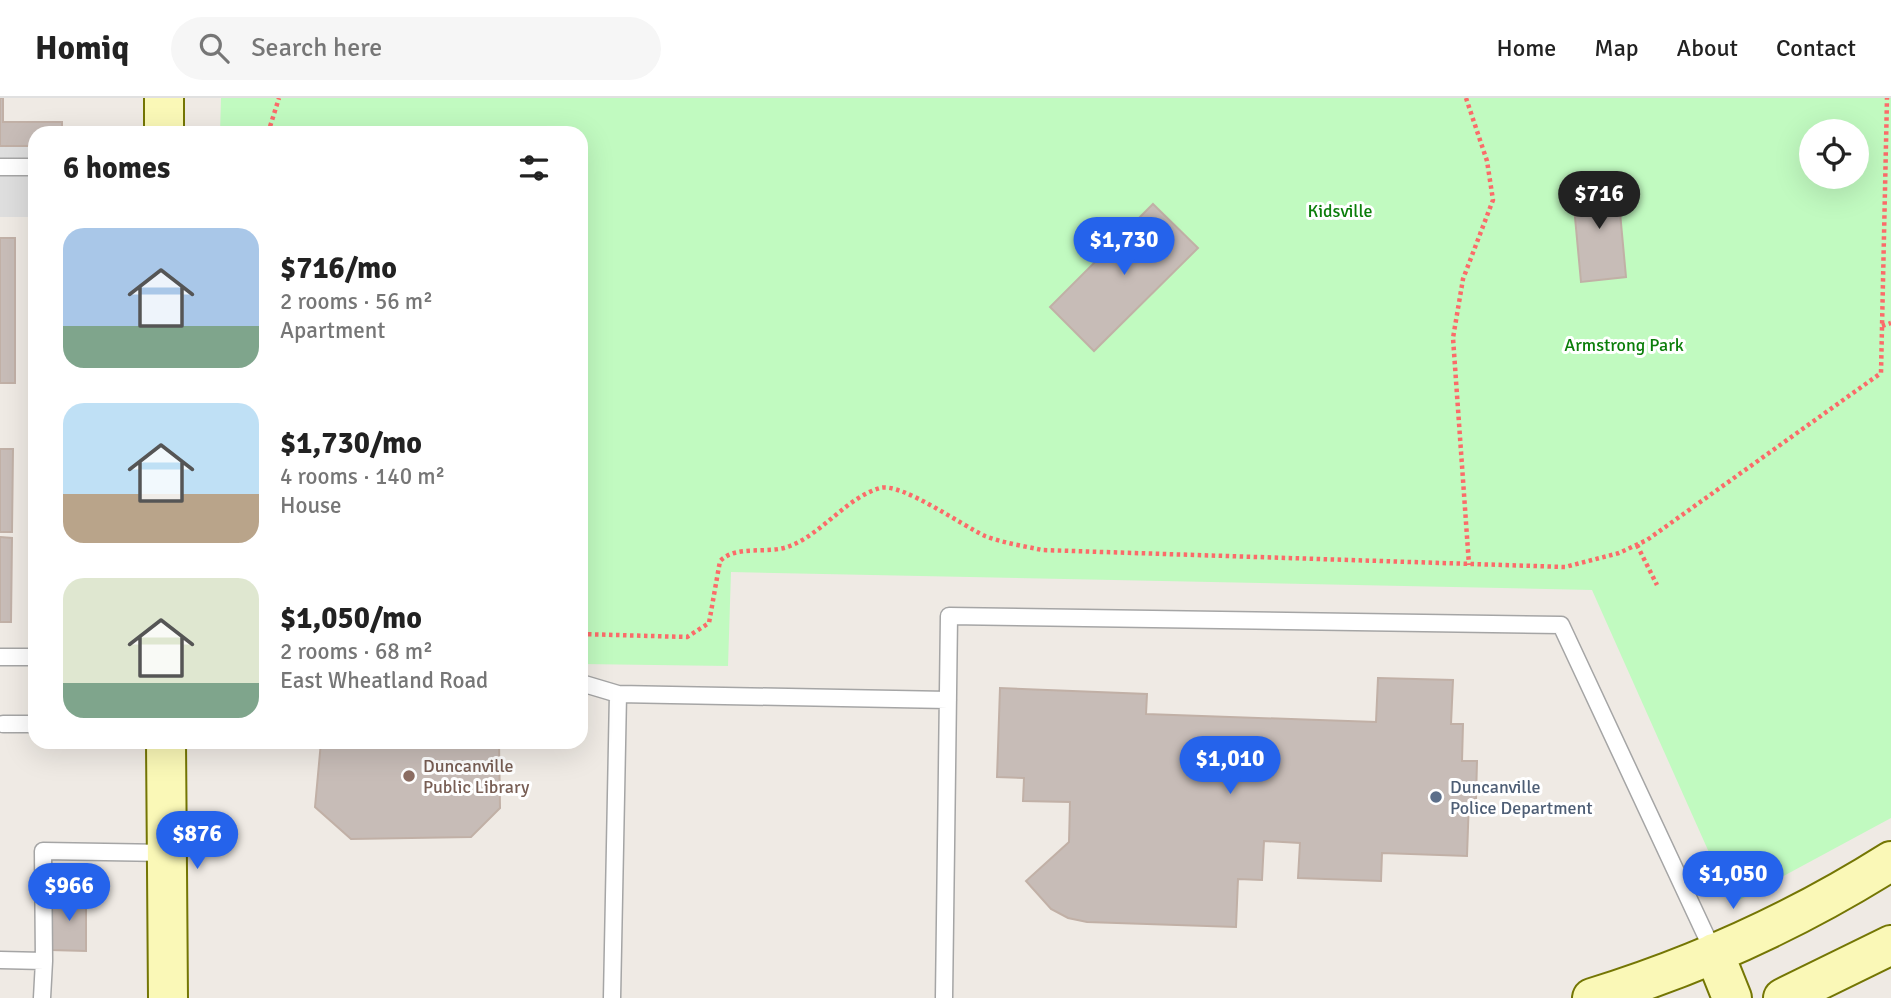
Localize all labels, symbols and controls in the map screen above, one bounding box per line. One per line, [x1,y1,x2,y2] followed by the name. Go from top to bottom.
[171,17,661,80] search box
[35,28,129,69] text: Homiq
[195,29,233,67] icon: search
[251,32,382,64] text: Search here
[1496,33,1556,63] text: Home
[1594,33,1639,63] text: Map
[1677,33,1738,63] text: About
[1776,33,1856,63] text: Contact
[1799,119,1869,189] map controls
[1799,119,1869,189] button: locate
[515,149,553,187] icon: filters
[63,150,170,187] text: 6 homes
[1558,172,1640,231] pin: $716
[1574,179,1624,208] text: $716
[1307,200,1373,222] park label: Kidsville
[1067,218,1181,277] pin: $1,730
[1090,225,1158,254] text: $1,730
[280,250,397,287] text: $716/mo
[119,256,203,340] icon: home
[280,287,433,316] text: 2 rooms · 56 m²
[280,316,385,345] text: Apartment
[1564,334,1684,356] park label: Armstrong Park
[280,425,422,462] text: $1,730/mo
[119,431,203,515] icon: home
[280,462,445,491] text: 4 rooms · 140 m²
[280,491,342,520] text: House
[280,600,422,637] text: $1,050/mo
[119,606,203,690] icon: home
[280,637,433,666] text: 2 rooms · 68 m²
[280,666,488,695] text: East Wheatland Road
[1173,736,1287,796] pin: $1,010
[1196,744,1264,773] text: $1,010
[423,755,530,798] place label: Duncanville Public Library
[401,768,417,784] marker: Duncanville Public Library
[1450,776,1593,819] place label: Duncanville Police Department
[1428,789,1444,805] marker: Duncanville Police Department
[156,812,238,871] pin: $876
[172,819,222,848] text: $876
[1676,852,1790,911] pin: $1,050
[1699,859,1767,888] text: $1,050
[28,864,110,923] pin: $966
[44,871,94,900] text: $966

